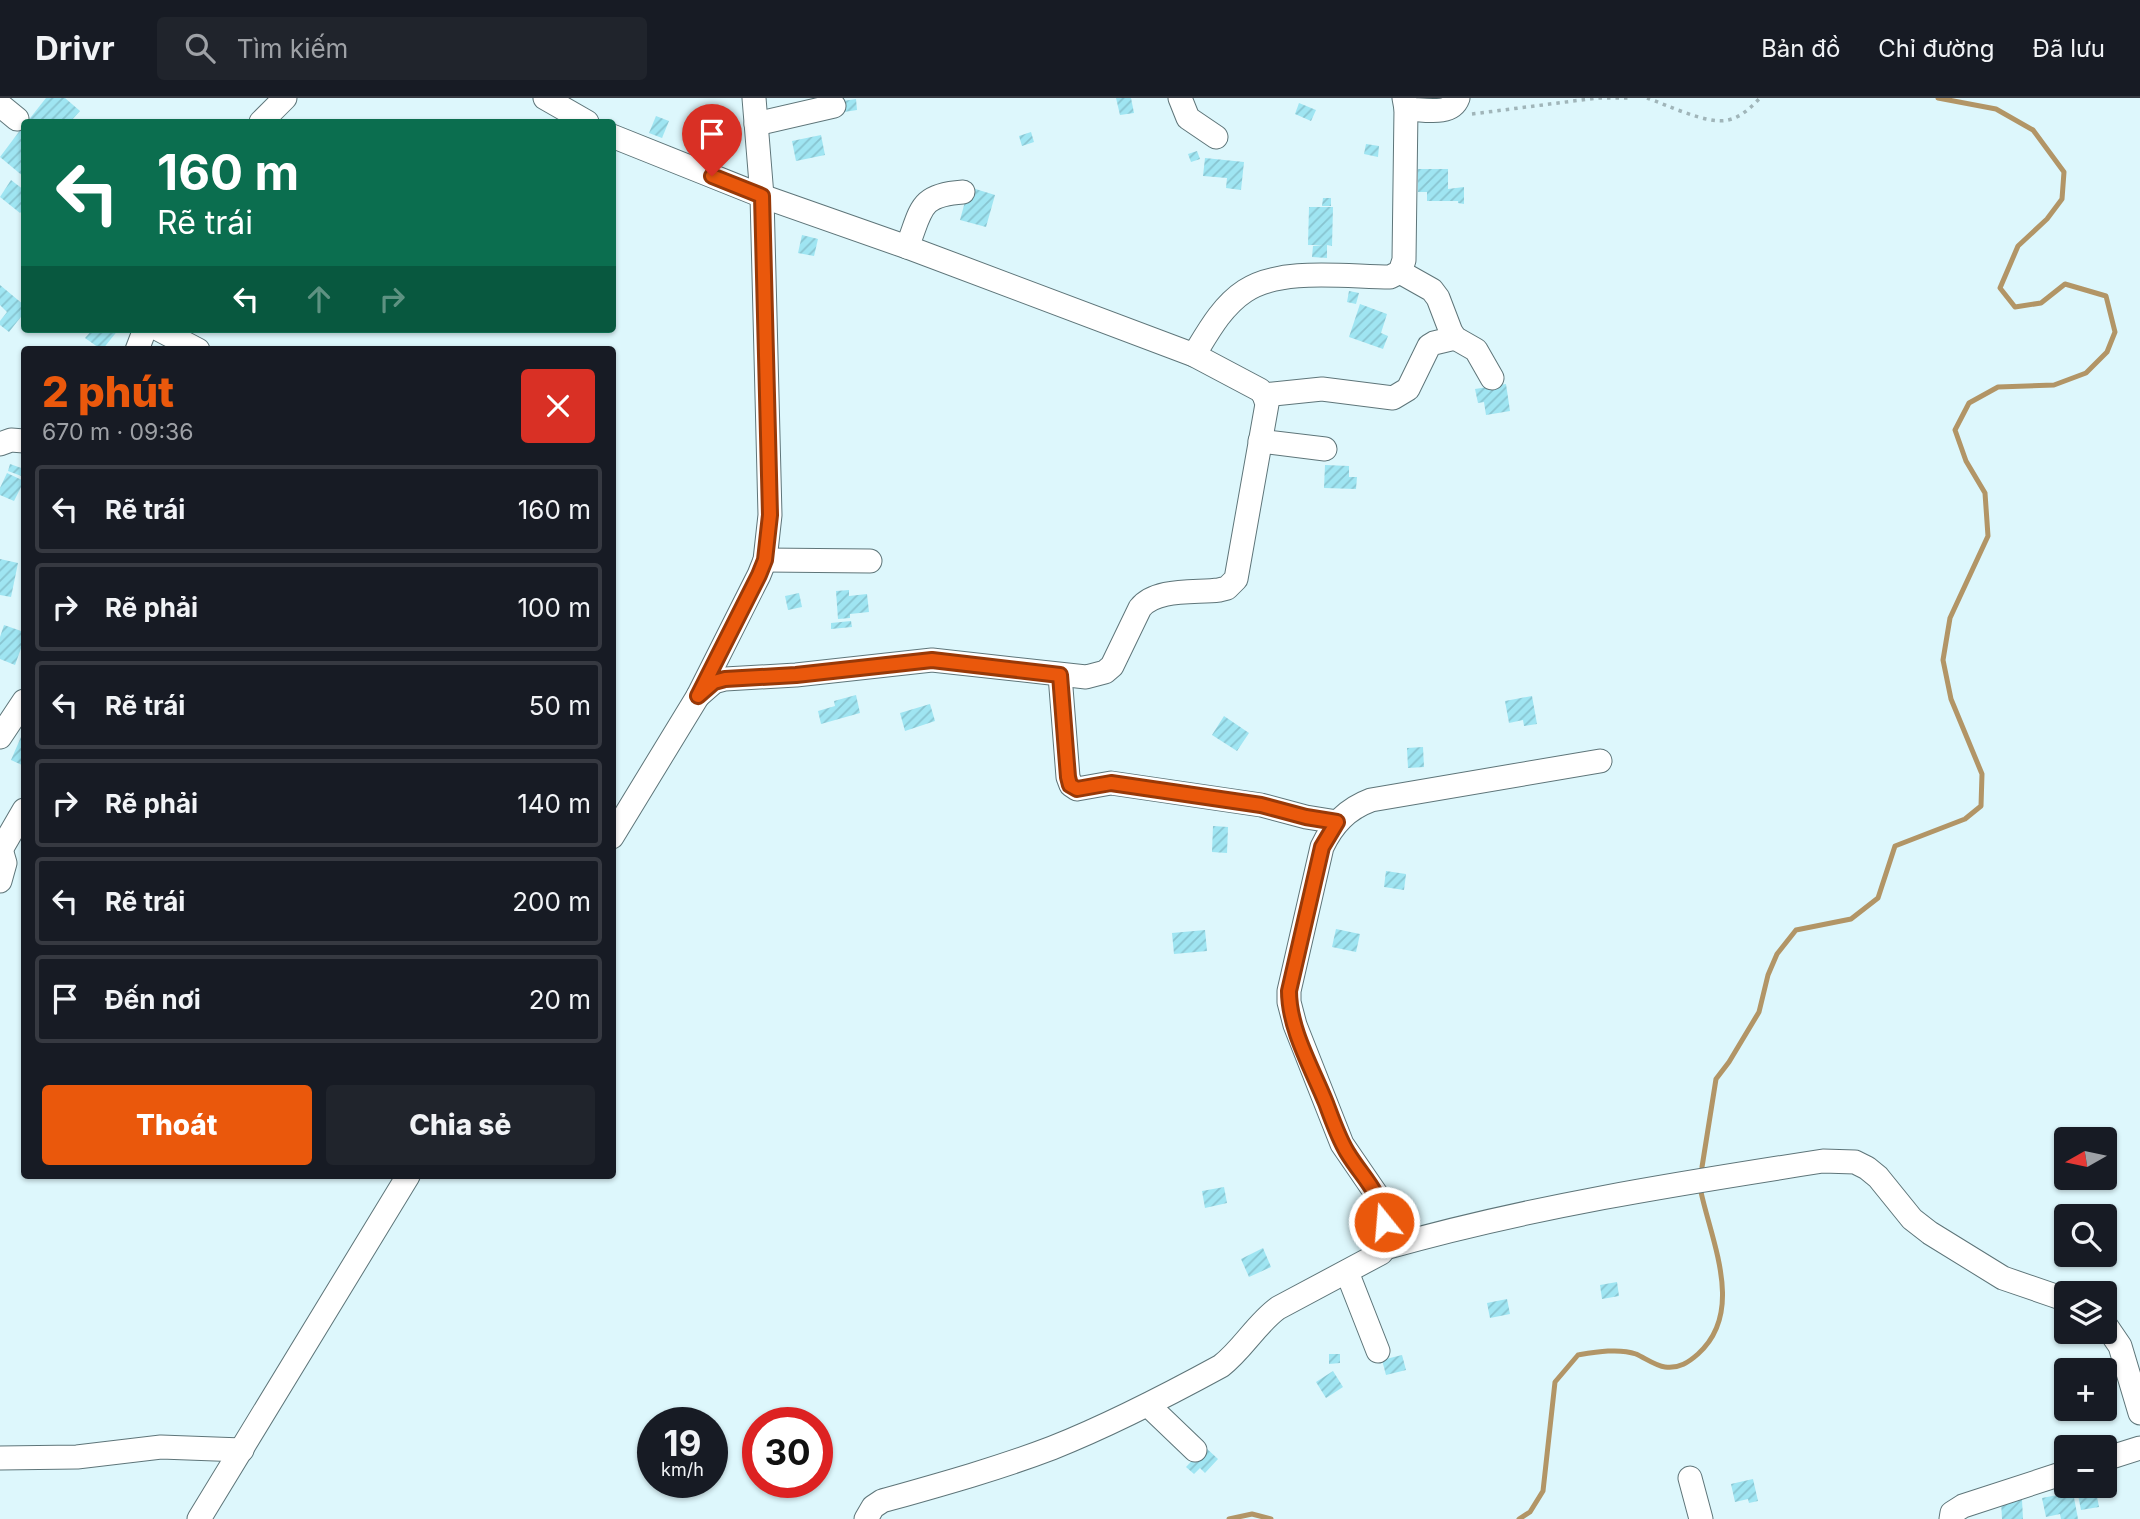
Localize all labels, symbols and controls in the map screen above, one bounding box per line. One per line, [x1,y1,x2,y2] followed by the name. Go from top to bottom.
[157,17,647,80] search box
[35,28,115,68] text: Drivr
[181,29,219,67] icon: search
[237,33,348,64] text: Tìm kiếm
[1761,34,1840,63] text: Bản đồ
[1878,34,1995,63] text: Chỉ đường
[2033,34,2105,63] text: Đã lưu
[682,104,742,176] pin
[693,115,731,153] icon: arrive
[157,143,299,202] text: 160 m
[42,147,133,238] icon: left
[157,203,253,242] text: Rẽ trái
[227,280,265,318] icon: left
[300,280,338,318] icon: ahead
[373,280,411,318] icon: right
[42,366,174,417] text: 2 phút
[521,369,595,443] button: close
[42,418,193,446] text: 670 m · 09:36
[46,490,84,528] icon: left
[105,494,185,525] text: Rẽ trái
[518,494,591,525] text: 160 m
[46,588,84,626] icon: right
[105,592,198,623] text: Rẽ phải
[518,592,591,623] text: 100 m
[46,686,84,724] icon: left
[105,690,185,721] text: Rẽ trái
[529,690,591,721] text: 50 m
[46,784,84,822] icon: right
[105,788,198,819] text: Rẽ phải
[517,788,591,819] text: 140 m
[46,882,84,920] icon: left
[105,886,185,917] text: Rẽ trái
[512,886,591,917] text: 200 m
[46,980,84,1018] icon: arrive
[105,984,201,1015] text: Đến nơi
[529,984,591,1015] text: 20 m
[42,1085,312,1165] button: Thoát
[326,1085,595,1165] button: Chia sẻ
[2054,1127,2118,1190] north arrow
[2054,1127,2117,1498] map controls
[1347,1185,1421,1259] position arrow
[2054,1204,2117,1267] button: search
[2054,1281,2117,1344] button: layers
[2054,1358,2117,1421] button: +
[742,1407,833,1498] speed limit sign: 30
[664,1422,701,1464] text: 19
[2054,1435,2117,1498] button: −
[661,1459,704,1480] text: km/h

